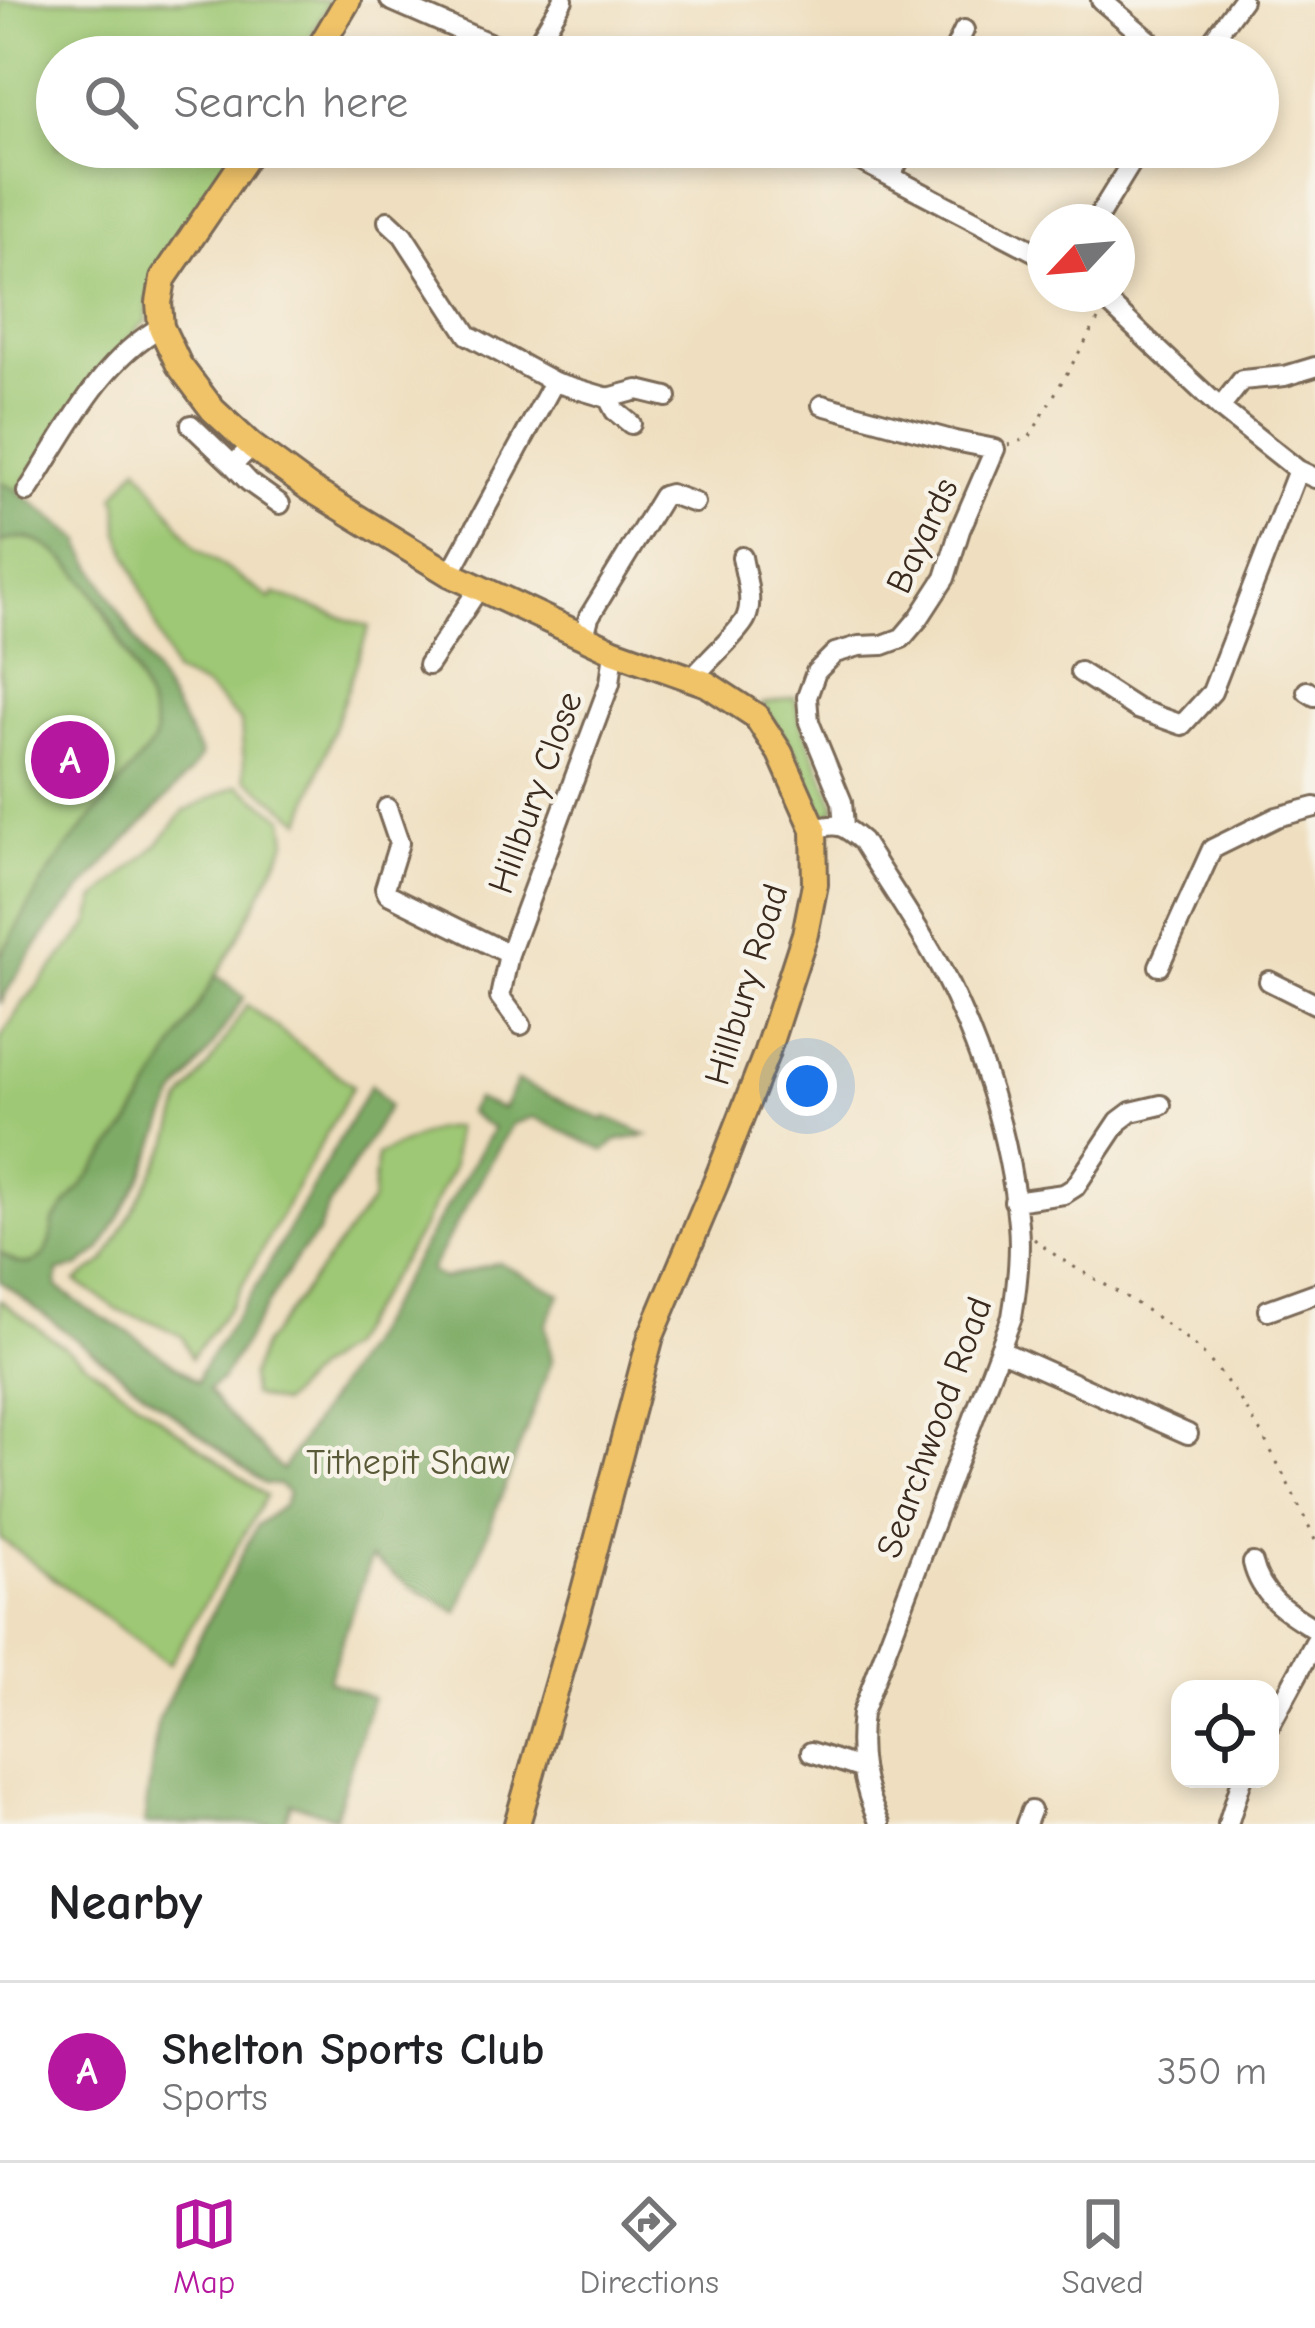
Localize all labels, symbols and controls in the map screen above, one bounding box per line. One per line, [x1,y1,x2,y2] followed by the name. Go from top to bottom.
[36,36,1279,168] search box
[78,69,144,135] icon: search
[174,76,408,128] text: Search here
[1027,204,1135,312] north arrow
[878,472,967,600] street label: Bayards
[480,686,591,899] street label: Hillbury Close
[31,715,109,805] pin: A
[696,879,796,1090] street label: Hillbury Road
[777,1056,837,1116] your location
[868,1292,1001,1563] street label: Searchwood Road
[306,1442,510,1483] park label: Tithepit Shaw
[1171,1680,1279,1788] map controls
[1171,1680,1279,1788] button: locate
[48,1873,202,1932] text: Nearby
[162,2023,544,2075] text: Shelton Sports Club
[76,2049,98,2094] text: A
[1157,2049,1267,2094] text: 350 m
[162,2075,268,2120] text: Sports
[171,2191,237,2301] tab: Map
[580,2191,719,2301] tab: Directions
[1061,2191,1144,2301] tab: Saved

